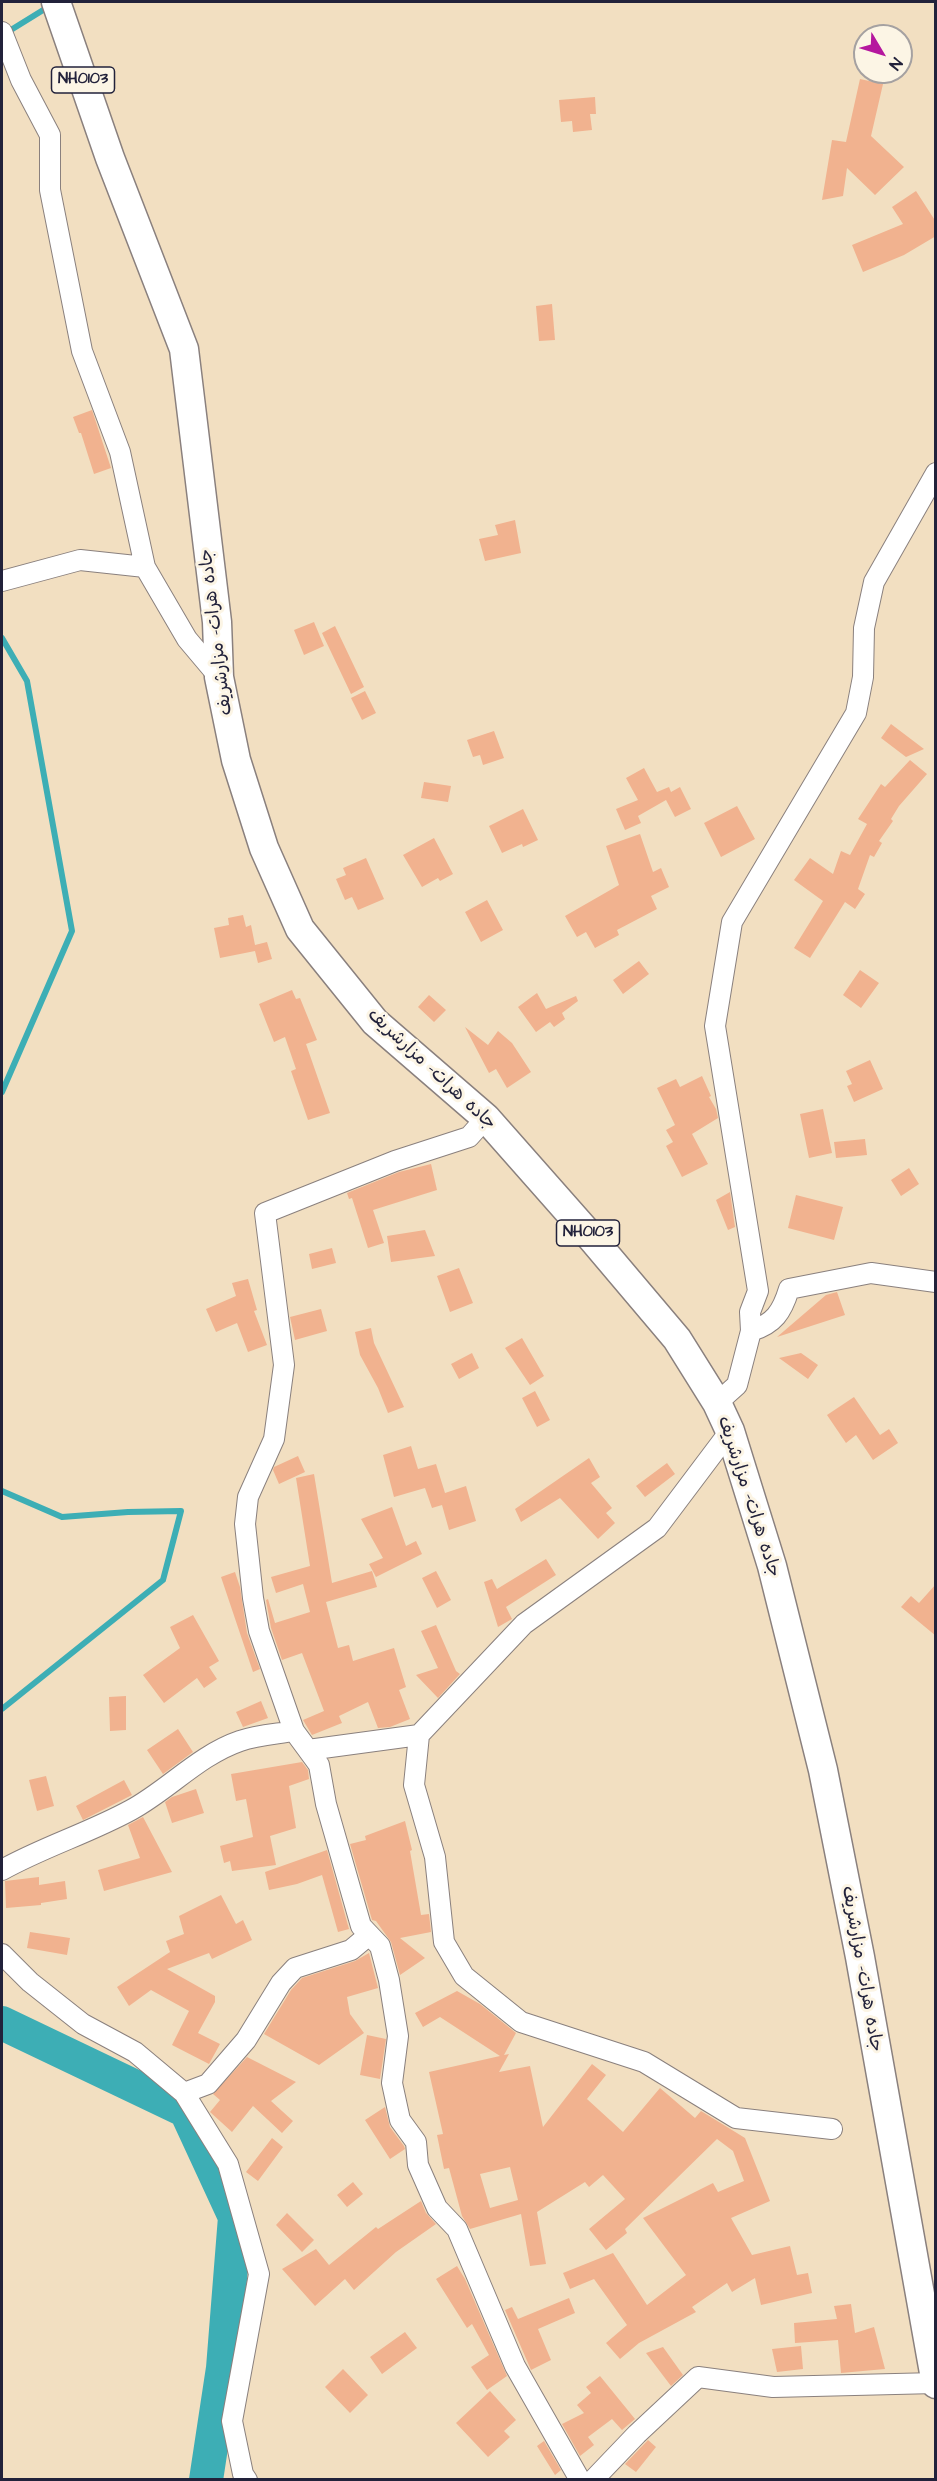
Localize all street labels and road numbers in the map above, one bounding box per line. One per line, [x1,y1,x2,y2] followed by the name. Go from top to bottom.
[52,67,115,93] road number: NH0103
[196,547,238,717] street label: جاده هرات- مزارشریف
[362,1005,500,1135] street label: جاده هرات- مزارشریف
[556,1220,620,1246] road number: NH0103
[712,1414,784,1580] street label: جاده هرات- مزارشریف
[836,1884,886,2054] street label: جاده هرات- مزارشریف

